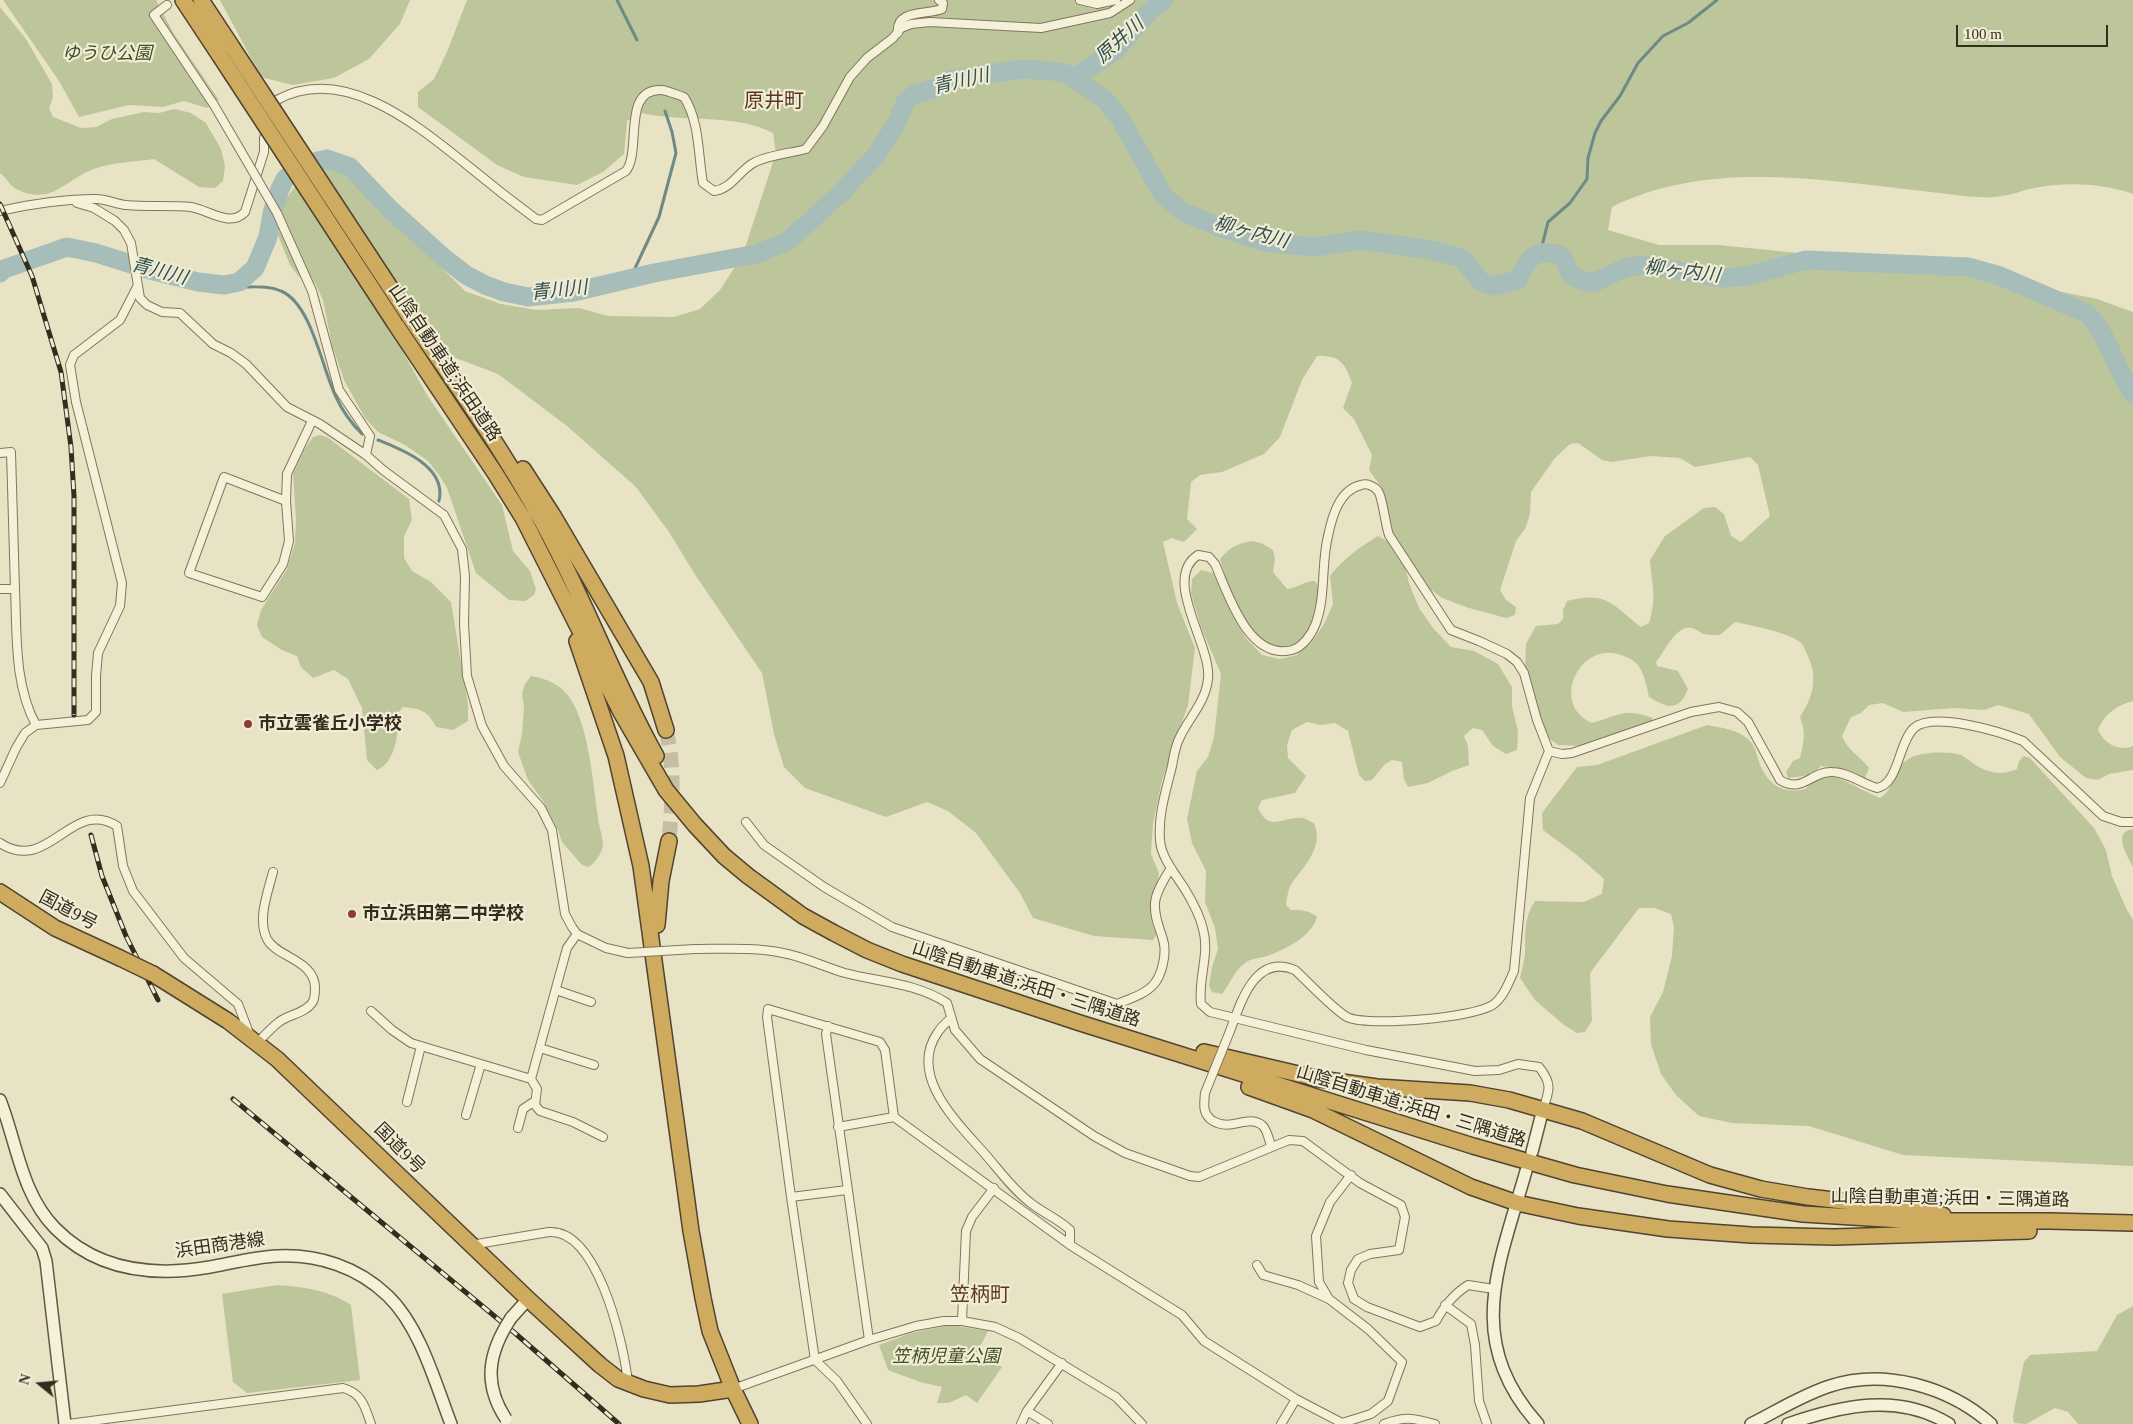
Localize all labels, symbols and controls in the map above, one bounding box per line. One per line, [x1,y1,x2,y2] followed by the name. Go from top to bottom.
[1091,13,1149,69] water label: 原井川
[1958,15,2110,47] scale bar
[1964,26,2002,42] text: 100 m
[62,43,152,65] park label: ゆうひ公園
[931,64,991,100] water label: 青川川
[744,90,804,114] district label: 原井町
[1211,212,1291,254] water label: 柳ヶ内川
[129,254,189,290] water label: 青川川
[1643,256,1721,288] water label: 柳ヶ内川
[529,277,589,305] water label: 青川川
[383,280,505,446] street label: 山陰自動車道;浜田道路
[258,713,402,735] place label: 市立雲雀丘小学校
[242,718,254,730] marker: 市立雲雀丘小学校
[35,887,101,935] street label: 国道9号
[362,903,524,925] place label: 市立浜田第二中学校
[346,908,358,920] marker: 市立浜田第二中学校
[909,938,1143,1032] street label: 山陰自動車道;浜田・三隅道路
[1294,1062,1528,1152] street label: 山陰自動車道;浜田・三隅道路
[369,1119,429,1179] street label: 国道9号
[1830,1186,2070,1212] street label: 山陰自動車道;浜田・三隅道路
[174,1229,266,1263] street label: 浜田商港線
[950,1284,1010,1308] district label: 笠柄町
[892,1346,1000,1368] park label: 笠柄児童公園
[15,1359,65,1409] north arrow
[17,1372,34,1387] text: N

